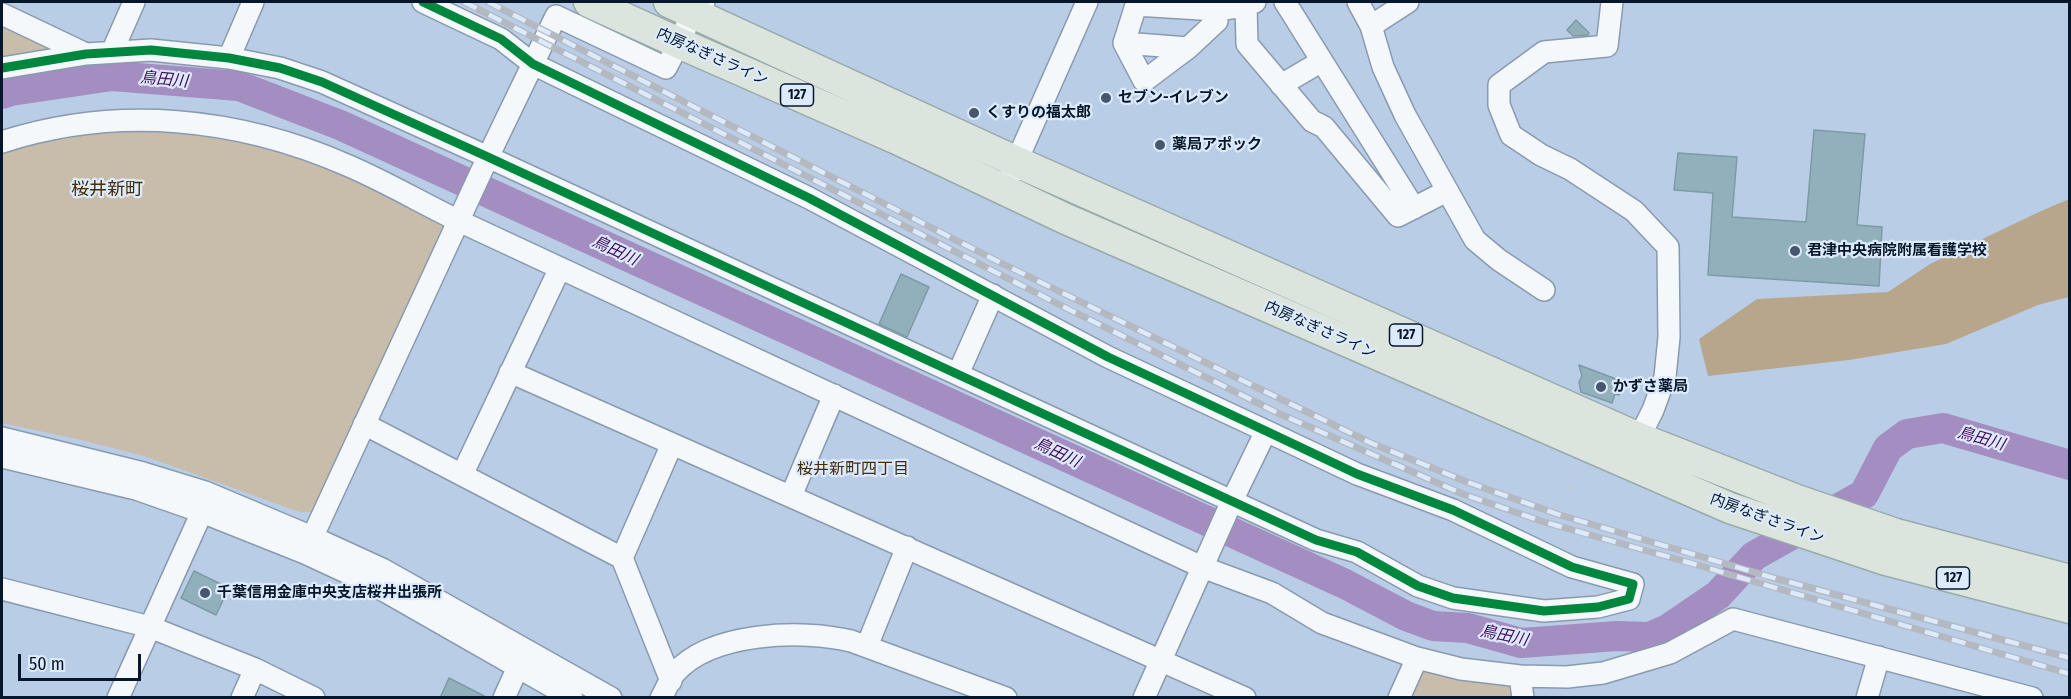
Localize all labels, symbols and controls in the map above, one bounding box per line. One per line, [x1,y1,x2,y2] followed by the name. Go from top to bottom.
[654,24,770,90] street label: 内房なぎさライン
[139,68,189,92] water label: 鳥田川
[780,84,814,106] road number: 127
[1118,89,1229,107] place label: セブン-イレブン
[1099,91,1113,105] marker: セブン-イレブン
[986,104,1091,122] place label: くすりの福太郎
[967,106,981,120] marker: くすりの福太郎
[1172,136,1262,154] place label: 薬局アポック
[1153,138,1167,152] marker: 薬局アポック
[71,179,143,201] district label: 桜井新町
[589,232,641,270] water label: 鳥田川
[1807,242,1987,260] place label: 君津中央病院附属看護学校
[1788,244,1802,258] marker: 君津中央病院附属看護学校
[1262,297,1378,363] street label: 内房なぎさライン
[1390,324,1422,346] road number: 127
[1613,378,1688,396] place label: かずさ薬局
[1594,380,1608,394] marker: かずさ薬局
[1955,423,2007,455] water label: 鳥田川
[1031,434,1083,472] water label: 鳥田川
[797,460,909,480] district label: 桜井新町四丁目
[1708,490,1826,548] street label: 内房なぎさライン
[1936,567,1970,589] road number: 127
[217,584,442,602] place label: 千葉信用金庫中央支店桜井出張所
[198,586,212,600] marker: 千葉信用金庫中央支店桜井出張所
[1479,622,1529,650] water label: 鳥田川
[21,642,144,680] scale bar
[29,653,65,675] text: 50 m

